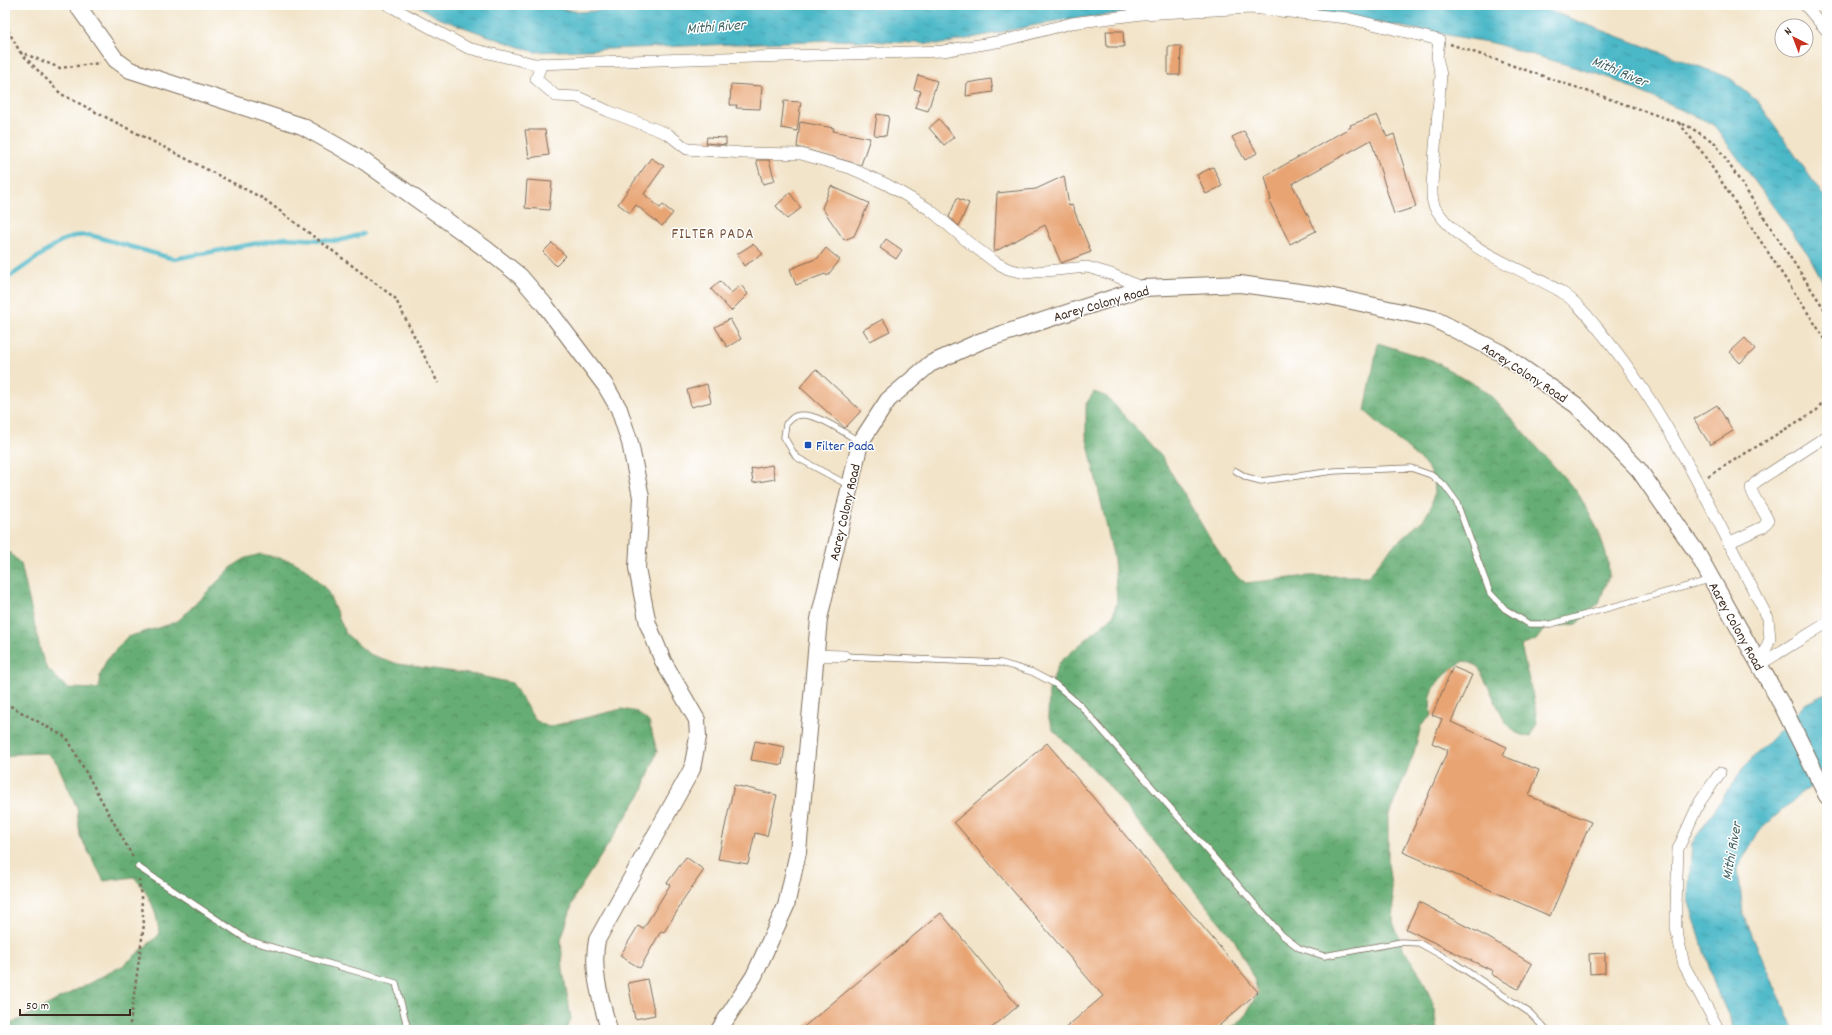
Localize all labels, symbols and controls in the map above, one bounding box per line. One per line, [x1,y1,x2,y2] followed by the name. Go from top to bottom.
[686,15,748,41] water label: Mithi River
[1774,18,1814,58] north arrow
[1781,24,1796,40] text: N
[1588,51,1652,95] water label: Mithi River
[672,224,754,246] district label: FILTER PADA
[1051,282,1152,328] street label: Aarey Colony Road
[1477,338,1571,409] street label: Aarey Colony Road
[816,437,874,457] place label: Filter Pada
[803,440,813,450] marker: Filter Pada
[825,462,867,563] street label: Aarey Colony Road
[1703,579,1768,675] street label: Aarey Colony Road
[1717,819,1749,882] water label: Mithi River
[20,991,130,1017] scale bar
[26,998,49,1015] text: 50 m

